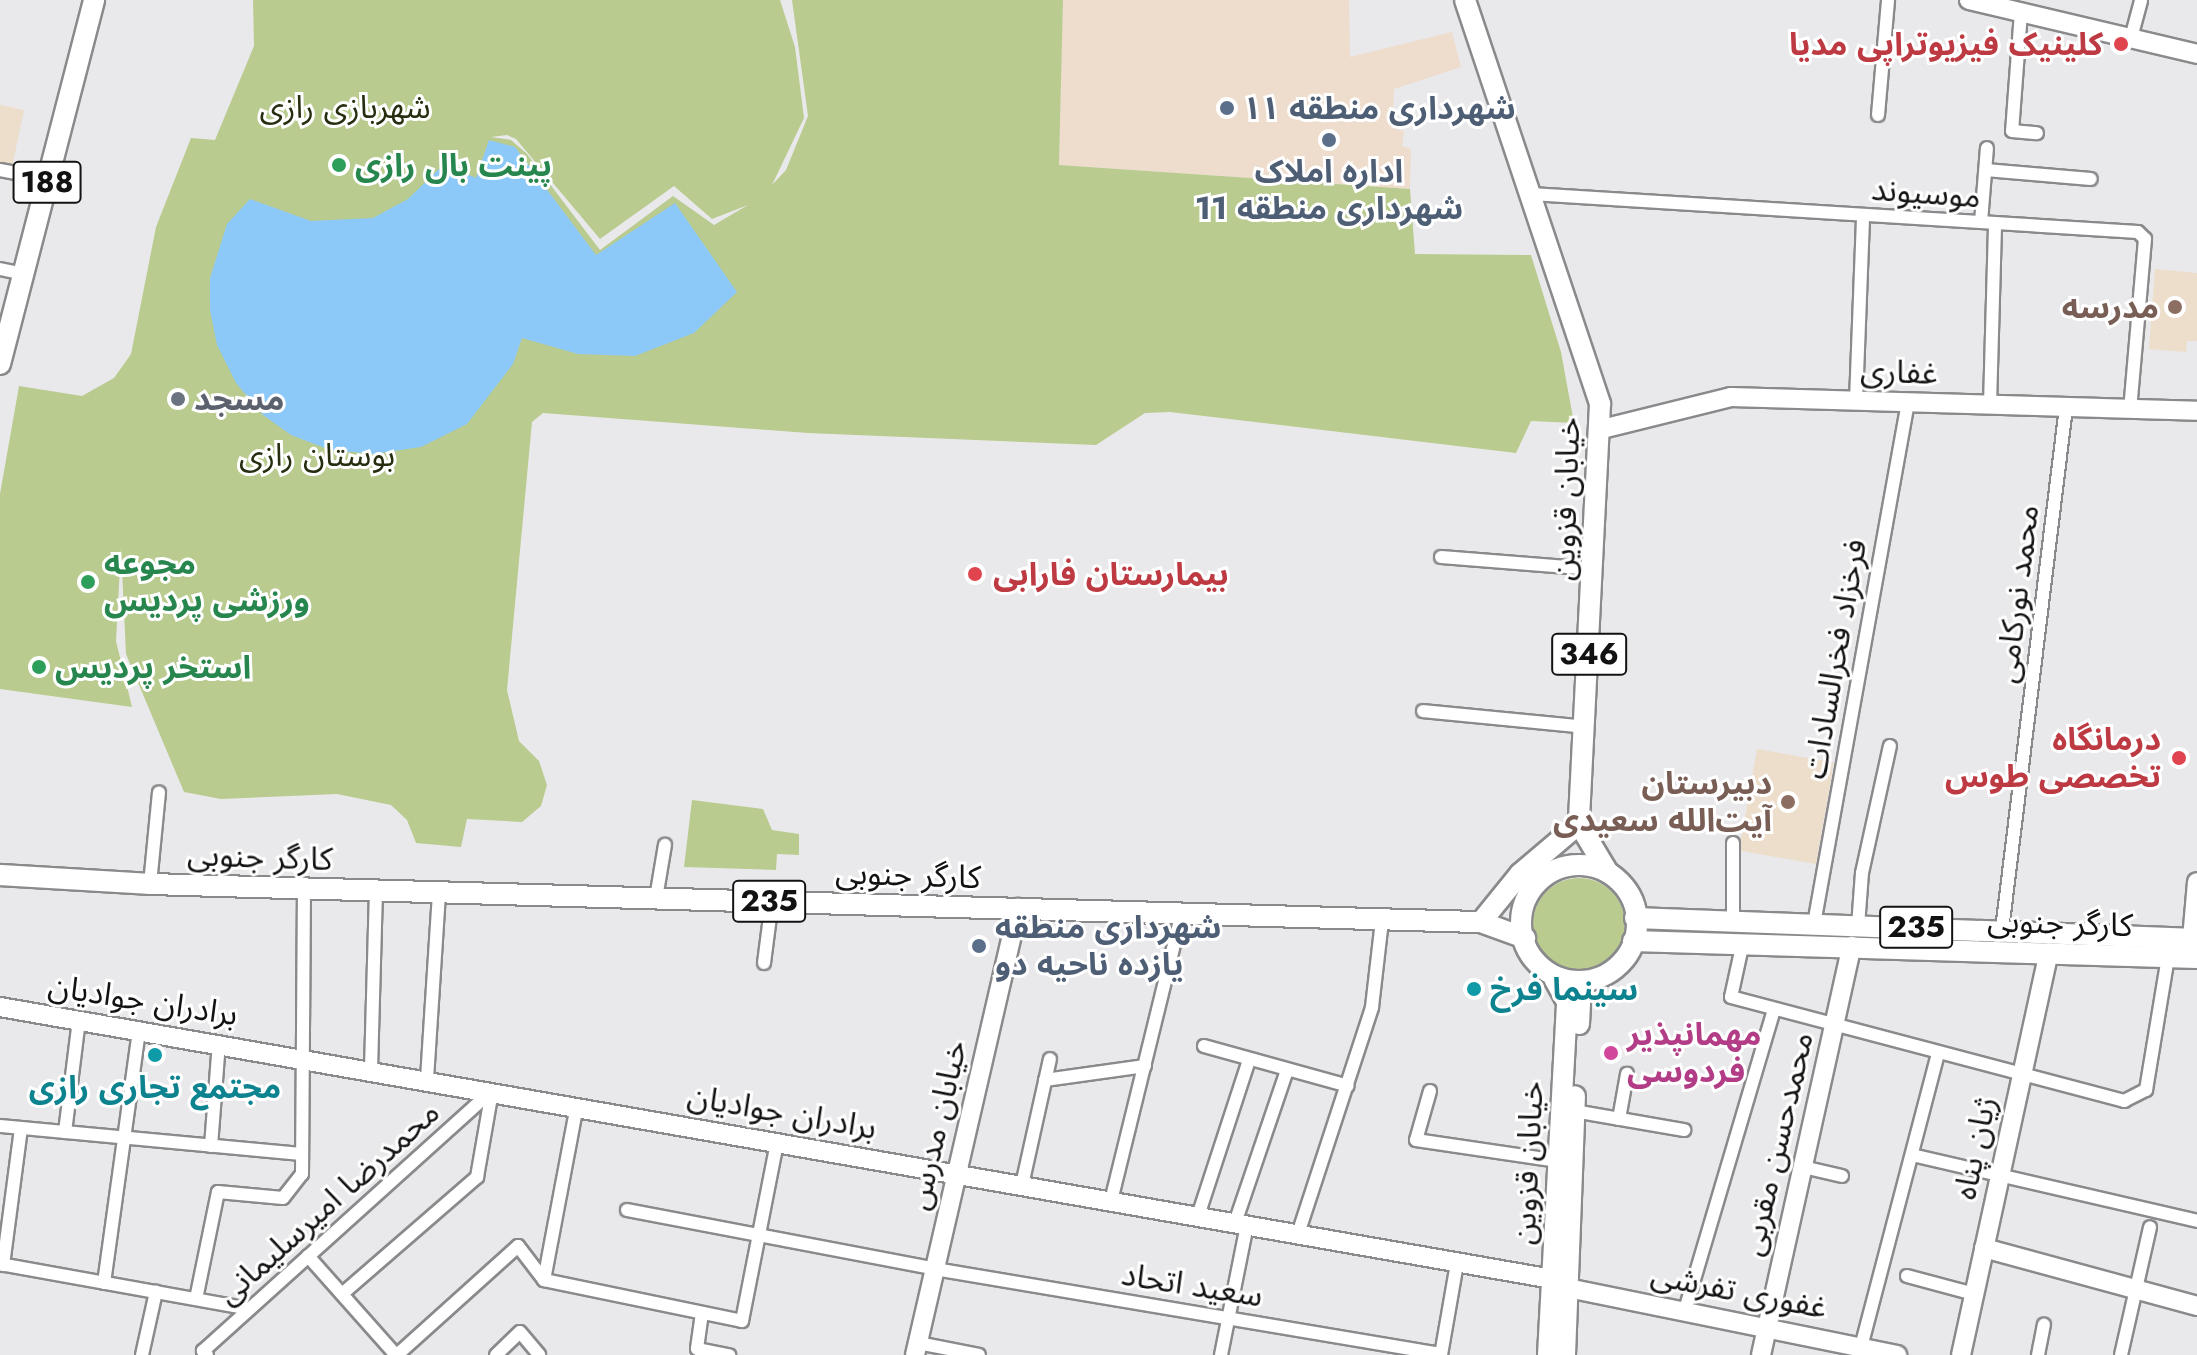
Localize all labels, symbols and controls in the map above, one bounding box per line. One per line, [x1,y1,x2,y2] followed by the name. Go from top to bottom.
[1789,25,2103,63] place label: کلینیک فیزیوتراپی مدیا
[2110,33,2132,55] marker: کلینیک فیزیوتراپی مدیا
[259,88,431,126] park label: شهربازی رازی
[1243,89,1516,127] place label: شهرداری منطقه ۱۱
[1218,99,1236,117] marker: شهرداری منطقه ۱۱
[1320,131,1338,149] marker: اداره املاک شهرداری منطقه 11
[355,146,552,184] place label: پینت بال رازی
[1195,153,1463,228] place label: اداره املاک شهرداری منطقه 11
[11,156,83,208] road number: 188
[330,156,348,174] marker: پینت بال رازی
[1870,170,1982,216] street label: موسیوند
[2062,288,2159,326] place label: مدرسه
[2166,298,2184,316] marker: مدرسه
[1860,351,1938,393] street label: غفاری
[194,380,284,418] place label: مسجد
[169,390,187,408] marker: مسجد
[1544,417,1588,581] street label: خیابان قزوین
[239,436,395,474] park label: بوستان رازی
[1987,503,2047,685] street label: محمد نورکامی
[1795,536,1875,782] street label: فرخزاد فخرالسادات
[104,545,310,620] place label: مجوعه ورزشی پردیس
[993,555,1229,593] place label: بیمارستان فارابی
[964,563,986,585] marker: بیمارستان فارابی
[79,573,97,591] marker: مجوعه ورزشی پردیس
[1551,628,1627,680] road number: 346
[55,648,251,686] place label: استخر پردیس
[30,658,48,676] marker: استخر پردیس
[1945,721,2161,796] place label: درمانگاه تخصصی طوس
[2168,747,2190,769] marker: درمانگاه تخصصی طوس
[1553,765,1772,840] place label: دبیرستان آیت‌الله سعیدی
[1779,793,1797,811] marker: دبیرستان آیت‌الله سعیدی
[187,835,333,879] street label: کارگر جنوبی
[835,853,981,897] street label: کارگر جنوبی
[731,875,807,927] road number: 235
[1878,901,1954,953] road number: 235
[1987,901,2133,945] street label: کارگر جنوبی
[995,909,1221,984] place label: شهرداری منطقه یازده ناحیه دو
[970,937,988,955] marker: شهرداری منطقه یازده ناحیه دو
[46,966,240,1034] street label: برادران جوادیان
[1490,970,1638,1008] place label: سینما فرخ
[1465,980,1483,998] marker: سینما فرخ
[1627,1016,1761,1091] place label: مهمانپذیر فردوسی
[1733,1028,1821,1260] street label: محمدحسن مقربی
[899,1036,975,1214] street label: خیابان مدرس
[1602,1044,1620,1062] marker: مهمانپذیر فردوسی
[146,1046,164,1064] marker: مجتمع تجاری رازی
[29,1068,281,1106] place label: مجتمع تجاری رازی
[685,1077,879,1147] street label: برادران جوادیان
[1505,1080,1551,1246] street label: خیابان قزوین
[209,1093,447,1313] street label: محمدرضا امیرسلیمانی
[1945,1093,2005,1203] street label: ژیان پناه
[1119,1255,1265,1315] street label: سعید اتحاد
[1648,1255,1830,1327] street label: غفوری تفرشی

